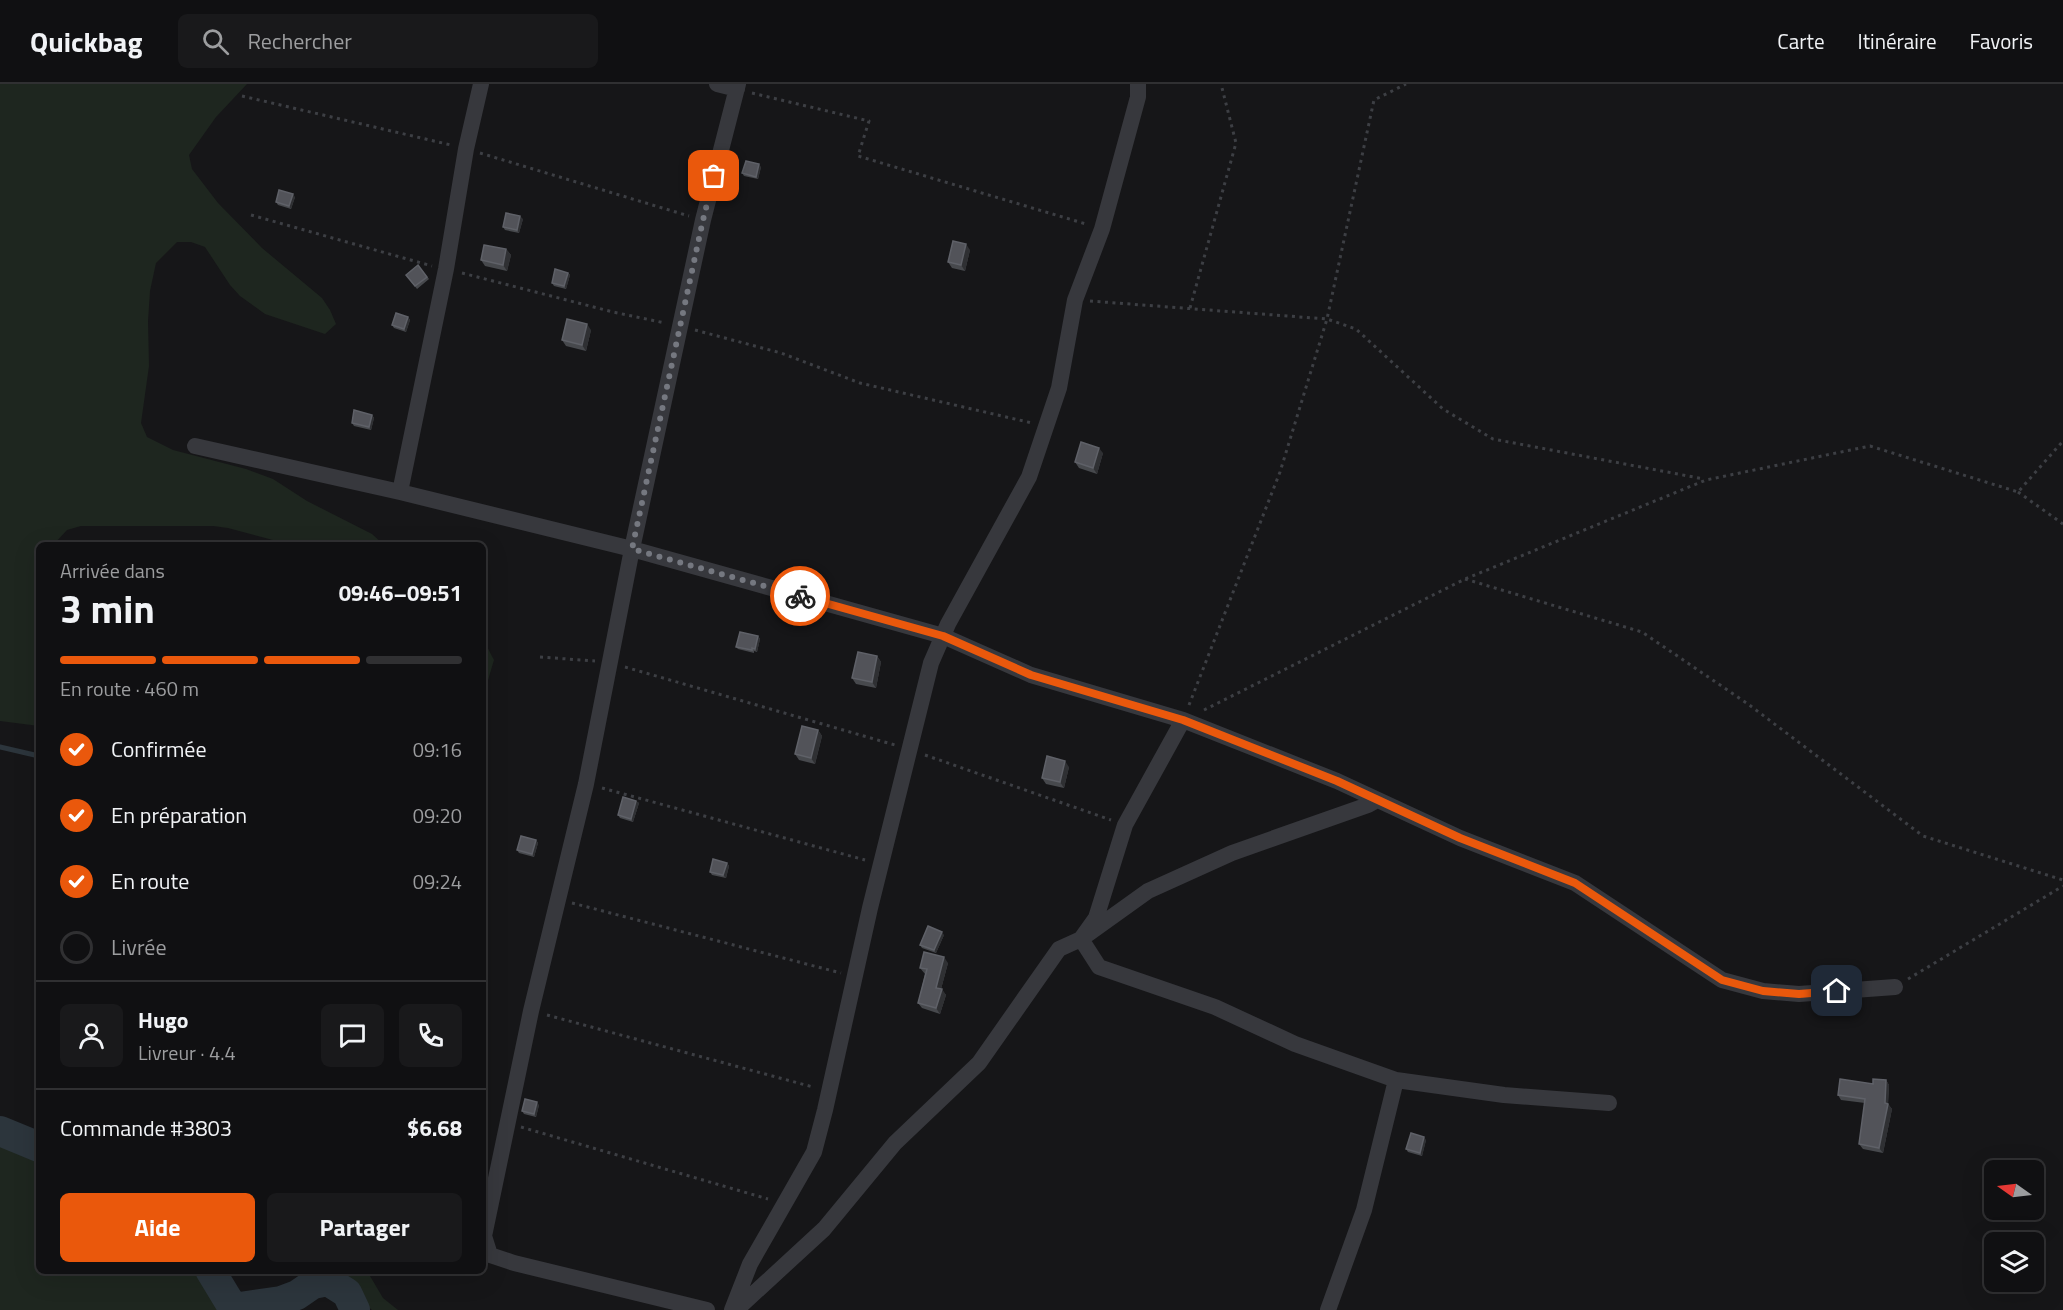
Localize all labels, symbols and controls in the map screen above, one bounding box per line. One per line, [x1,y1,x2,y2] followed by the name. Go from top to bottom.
[178,14,598,68] search box
[30,20,142,63] text: Quickbag
[247,24,352,58] text: Rechercher
[199,25,232,58] icon: search
[1777,25,1825,57] text: Carte
[1858,25,1937,57] text: Itinéraire
[1970,25,2033,57] text: Favoris
[688,150,739,201] pin
[697,159,730,192] icon: bag
[60,555,165,586] text: Arrivée dans
[770,566,830,626] courier
[339,576,462,610] text: 09:46–09:51
[60,579,155,638] text: 3 min
[784,580,817,613] icon: bike
[60,673,199,704] text: En route · 460 m
[111,732,207,766] text: Confirmée
[60,733,93,766] icon: check
[413,734,462,765] text: 09:16
[111,798,247,832] text: En préparation
[60,799,93,832] icon: check
[413,800,462,831] text: 09:20
[111,864,189,898] text: En route
[60,865,93,898] icon: check
[413,866,462,897] text: 09:24
[111,930,167,964] text: Livrée
[1811,965,1862,1016] pin
[1820,974,1853,1007] icon: home
[138,1003,189,1037] text: Hugo
[60,1004,123,1067] button: person
[321,1004,384,1067] button: chat
[399,1004,462,1067] button: phone
[138,1037,236,1068] text: Livreur · 4.4
[60,1111,232,1145] text: Commande #3803
[407,1111,462,1145] text: $6.68
[1984,1160,2044,1220] north arrow
[1984,1160,2044,1292] map controls
[60,1193,255,1262] button: Aide
[267,1193,462,1262] button: Partager
[1984,1232,2044,1292] button: layers

